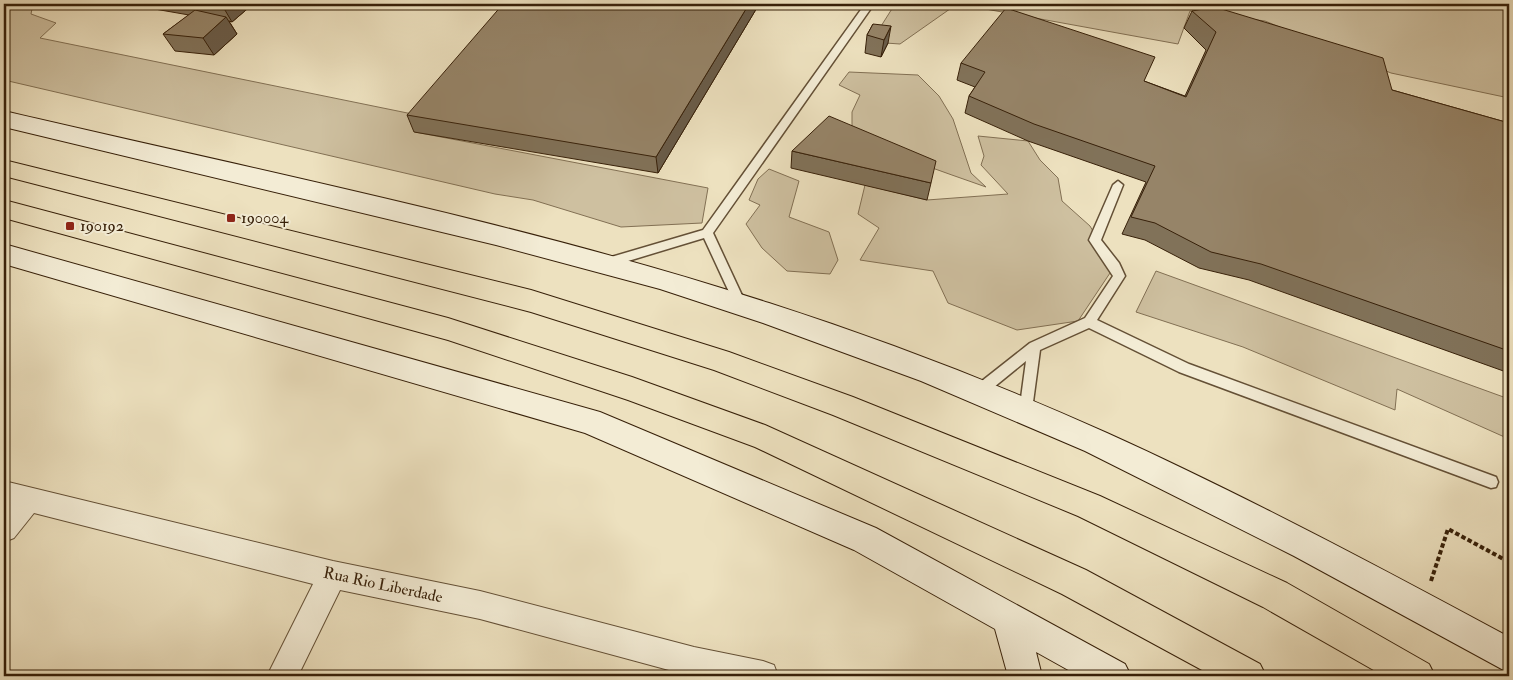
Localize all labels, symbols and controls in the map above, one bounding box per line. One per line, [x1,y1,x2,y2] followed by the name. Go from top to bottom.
[241,208,289,228] place label: 190004
[225,212,237,224] marker: 190004
[80,216,124,236] place label: 190192
[64,220,76,232] marker: 190192
[322,563,445,607] street label: Rua Rio Liberdade

